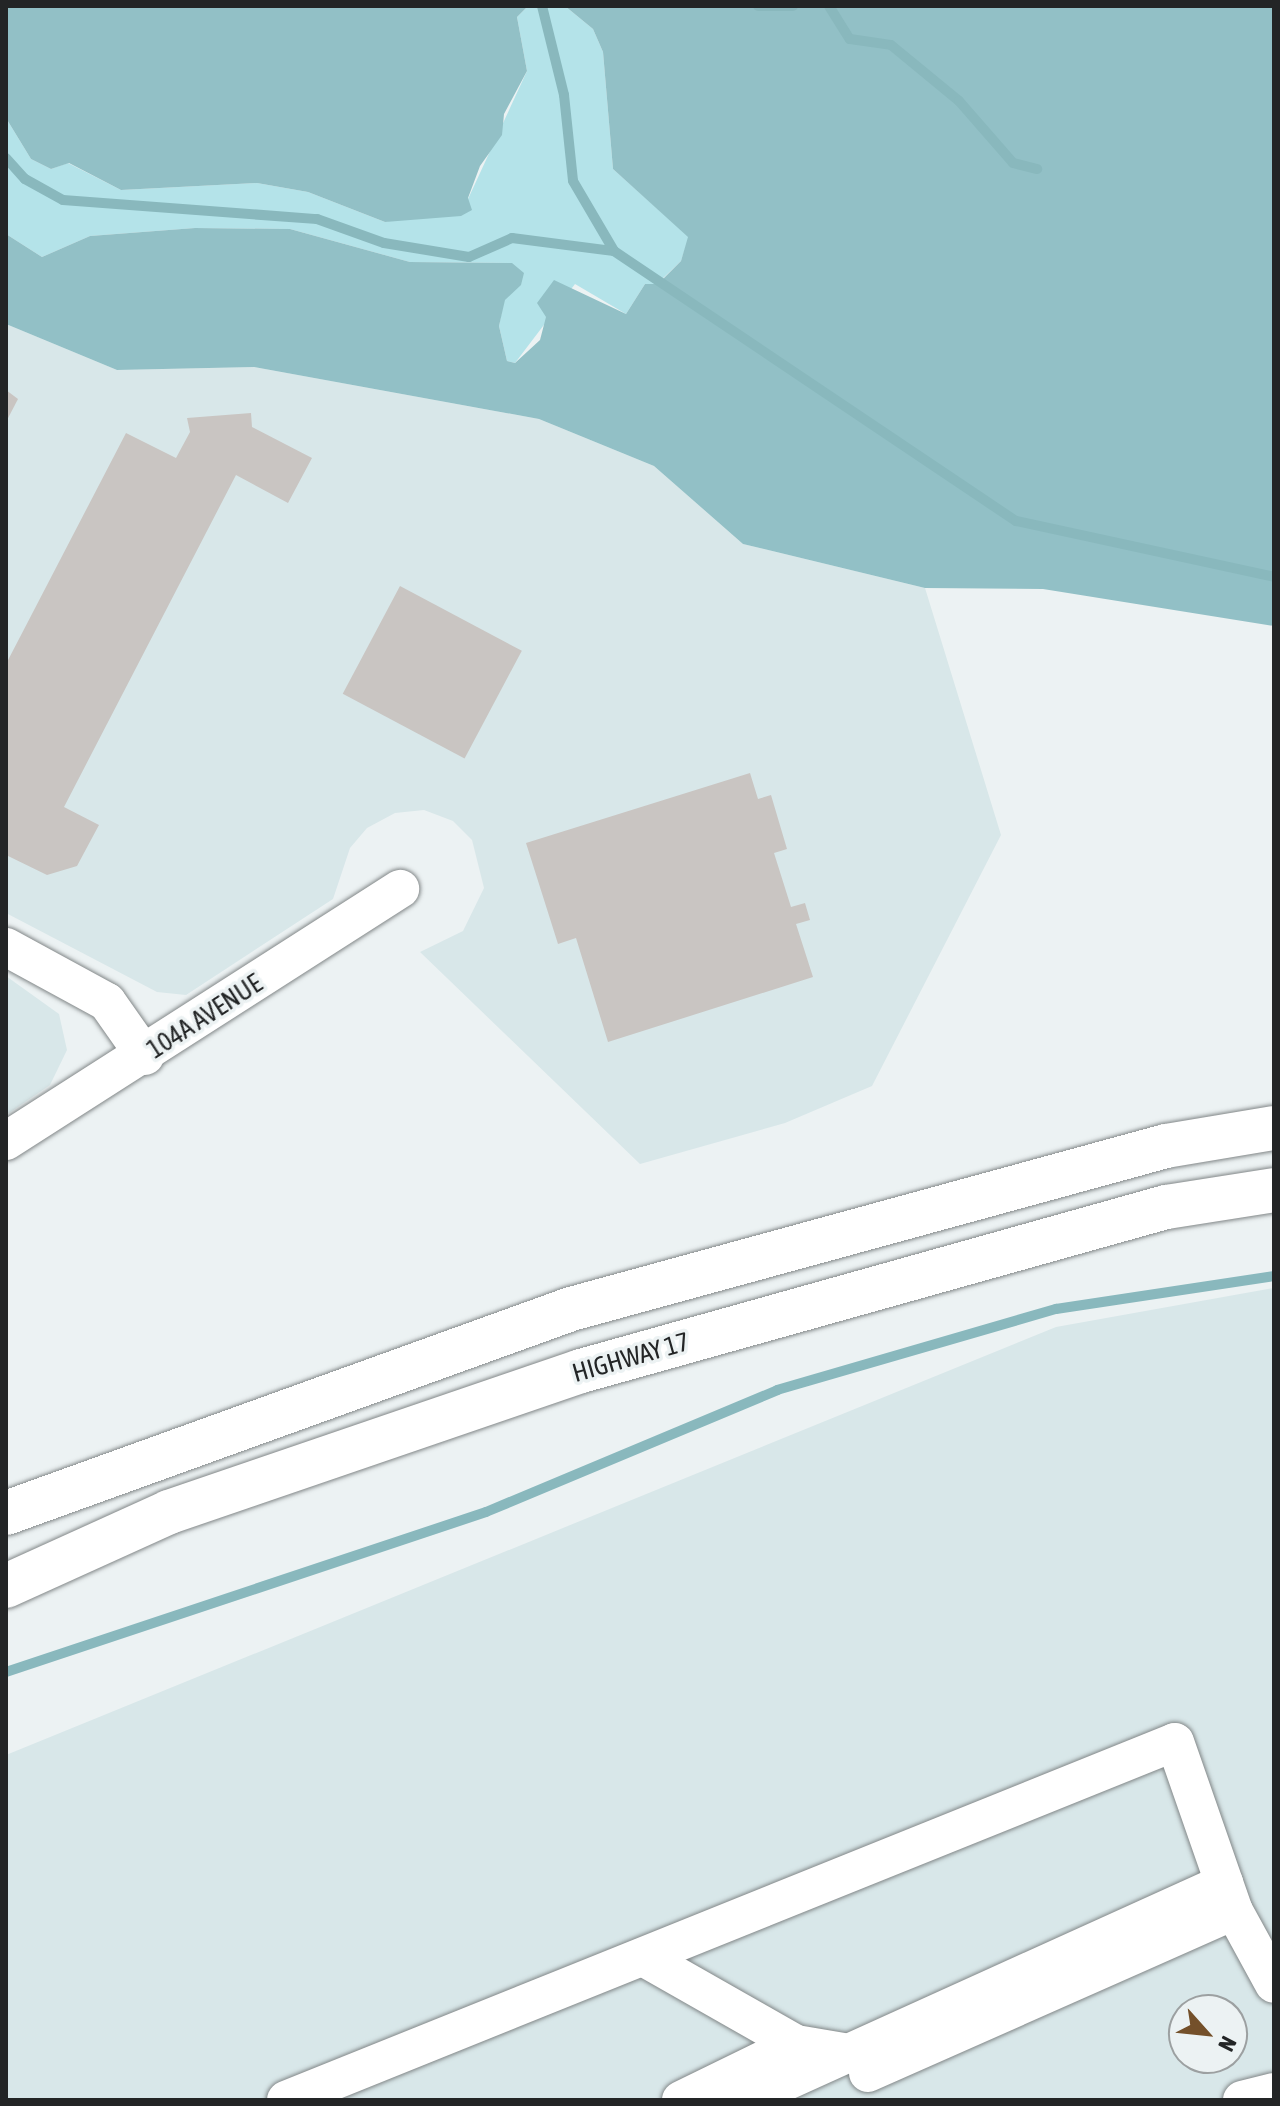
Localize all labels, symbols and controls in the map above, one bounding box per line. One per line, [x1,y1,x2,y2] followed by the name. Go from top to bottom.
[142,968,268,1066] street label: 104A AVENUE
[569,1326,693,1390] street label: HIGHWAY 17
[1168,1994,1248,2074] north arrow
[1213,2032,1242,2056] text: N

